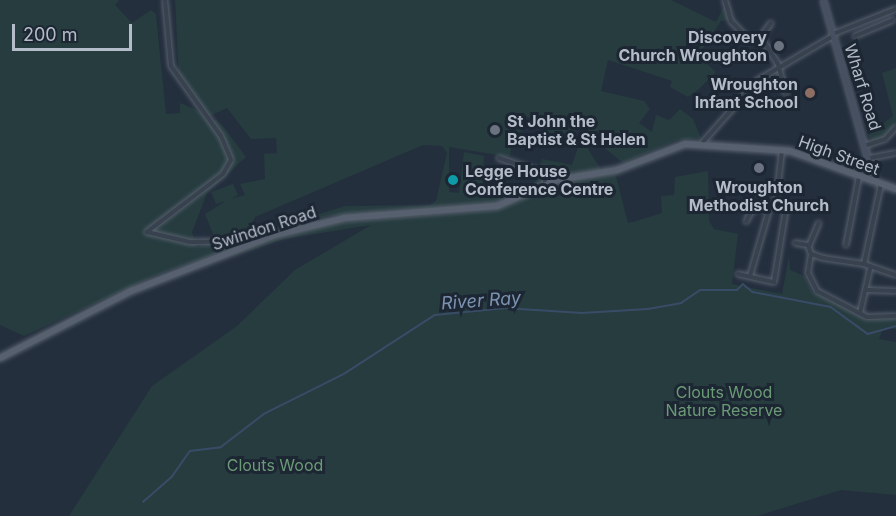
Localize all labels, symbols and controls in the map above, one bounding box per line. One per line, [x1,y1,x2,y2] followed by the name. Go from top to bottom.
[15,12,135,50] scale bar
[23,24,78,45] text: 200 m
[618,27,767,65] place label: Discovery Church Wroughton
[772,39,786,53] marker: Discovery Church Wroughton
[841,41,885,133] street label: Wharf Road
[695,74,798,112] place label: Wroughton Infant School
[803,86,817,100] marker: Wroughton Infant School
[507,111,646,149] place label: St John the Baptist & St Helen
[488,123,502,137] marker: St John the Baptist & St Helen
[796,131,882,179] street label: High Street
[465,161,613,199] place label: Legge House Conference Centre
[752,161,766,175] marker: Wroughton Methodist Church
[446,173,460,187] marker: Legge House Conference Centre
[689,177,829,215] place label: Wroughton Methodist Church
[209,202,319,254] street label: Swindon Road
[440,287,522,315] water label: River Ray
[666,382,782,420] park label: Clouts Wood Nature Reserve
[227,455,323,475] park label: Clouts Wood

